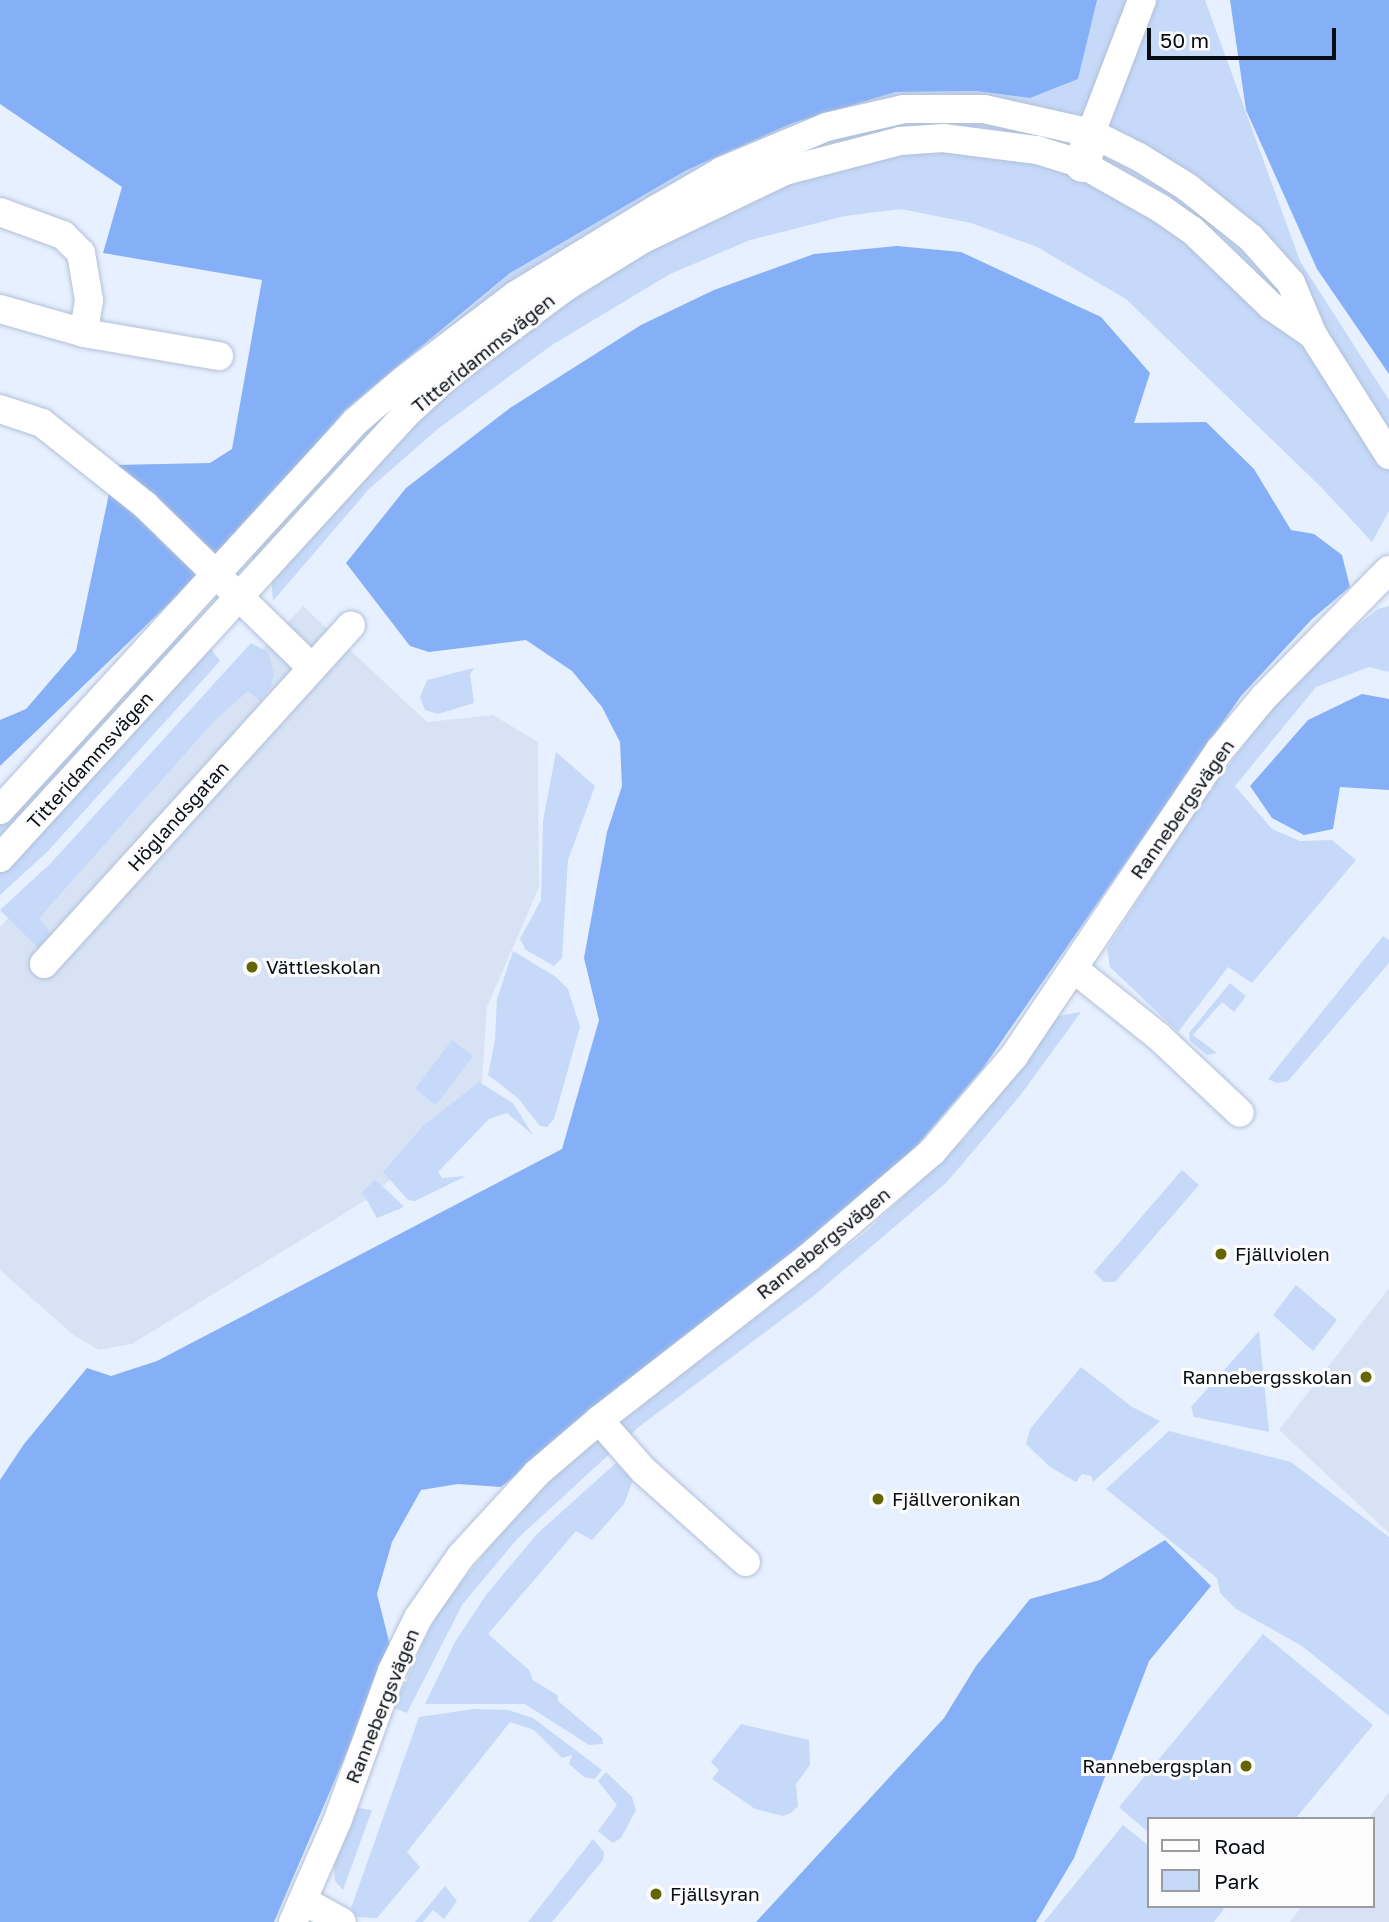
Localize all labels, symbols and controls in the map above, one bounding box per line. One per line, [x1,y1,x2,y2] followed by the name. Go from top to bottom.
[1151,14,1340,58] scale bar
[1160,27,1209,53] text: 50 m
[407,288,559,418] street label: Titteridammsvägen
[22,687,158,833] street label: Titteridammsvägen
[1125,735,1239,883] street label: Rannebergsvägen
[123,756,233,876] street label: Höglandsgatan
[266,956,381,978] place label: Vättleskolan
[244,959,260,975] marker: Vättleskolan
[752,1182,894,1304] street label: Rannebergsvägen
[1235,1243,1330,1265] place label: Fjällviolen
[1213,1246,1229,1262] marker: Fjällviolen
[1182,1366,1352,1388] place label: Rannebergsskolan
[1358,1369,1374,1385] marker: Rannebergsskolan
[892,1488,1021,1510] place label: Fjällveronikan
[870,1491,886,1507] marker: Fjällveronikan
[341,1625,423,1787] street label: Rannebergsvägen
[1082,1755,1232,1777] place label: Rannebergsplan
[1238,1758,1254,1774] marker: Rannebergsplan
[1148,1817,1375,1908] legend
[1214,1833,1265,1859] text: Road
[1214,1868,1259,1894] text: Park
[670,1883,760,1905] place label: Fjällsyran
[648,1886,664,1902] marker: Fjällsyran

